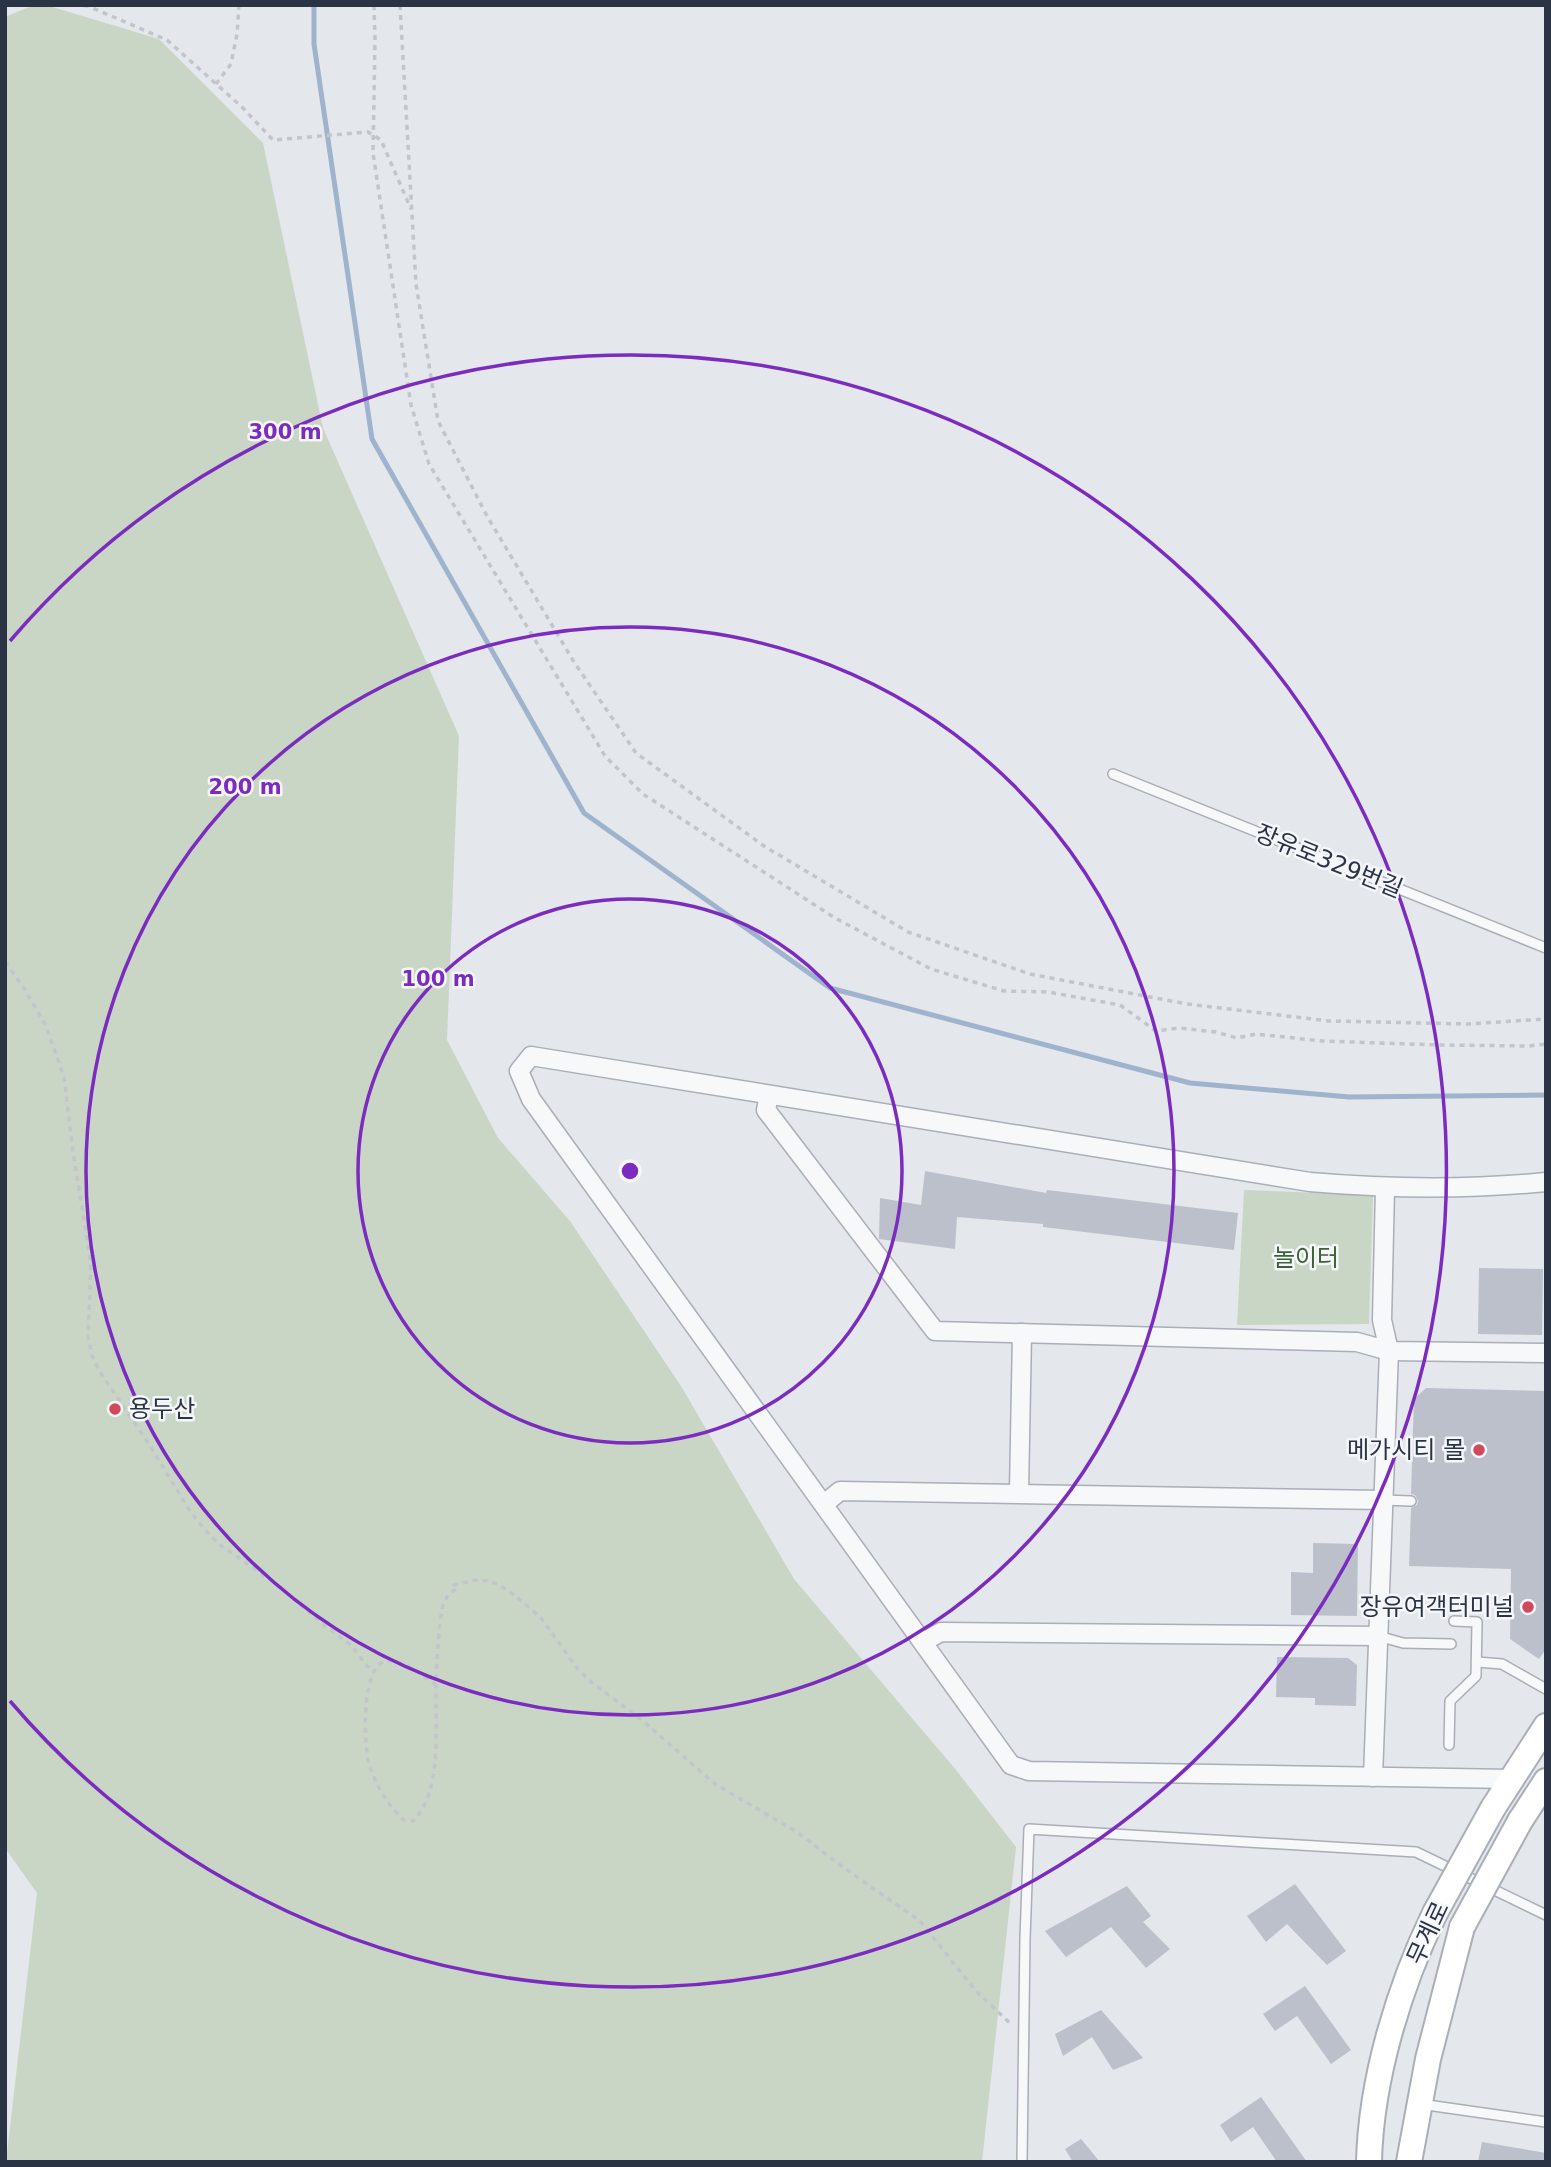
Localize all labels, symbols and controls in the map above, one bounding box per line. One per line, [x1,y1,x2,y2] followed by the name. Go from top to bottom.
[248,420,322,444] text: 300 m
[208,775,282,799] text: 200 m
[1251,819,1407,903] street label: 장유로329번길
[401,967,475,991] text: 100 m
[618,1159,642,1183] centre of rings
[1273,1244,1339,1272] park label: 놀이터
[129,1395,195,1423] place label: 용두산
[107,1401,123,1417] marker: 용두산
[1347,1436,1465,1464] place label: 메가시티 몰
[1471,1442,1487,1458] marker: 메가시티 몰
[1359,1593,1514,1621] place label: 장유여객터미널
[1520,1599,1536,1615] marker: 장유여객터미널
[1401,1897,1455,1969] street label: 무계로

